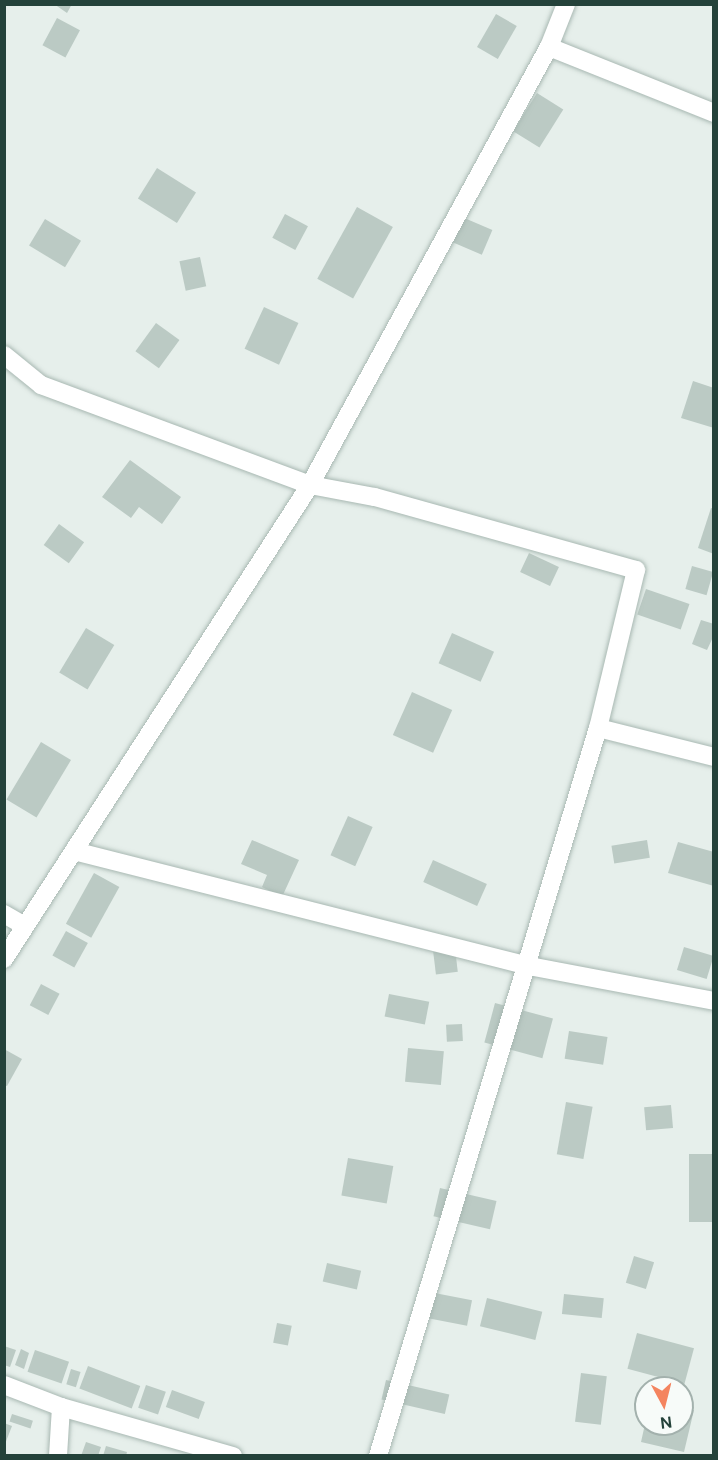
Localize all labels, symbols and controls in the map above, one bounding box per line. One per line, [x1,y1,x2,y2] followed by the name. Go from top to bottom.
[634,1376,694,1436] north arrow
[659,1411,673,1434] text: N

